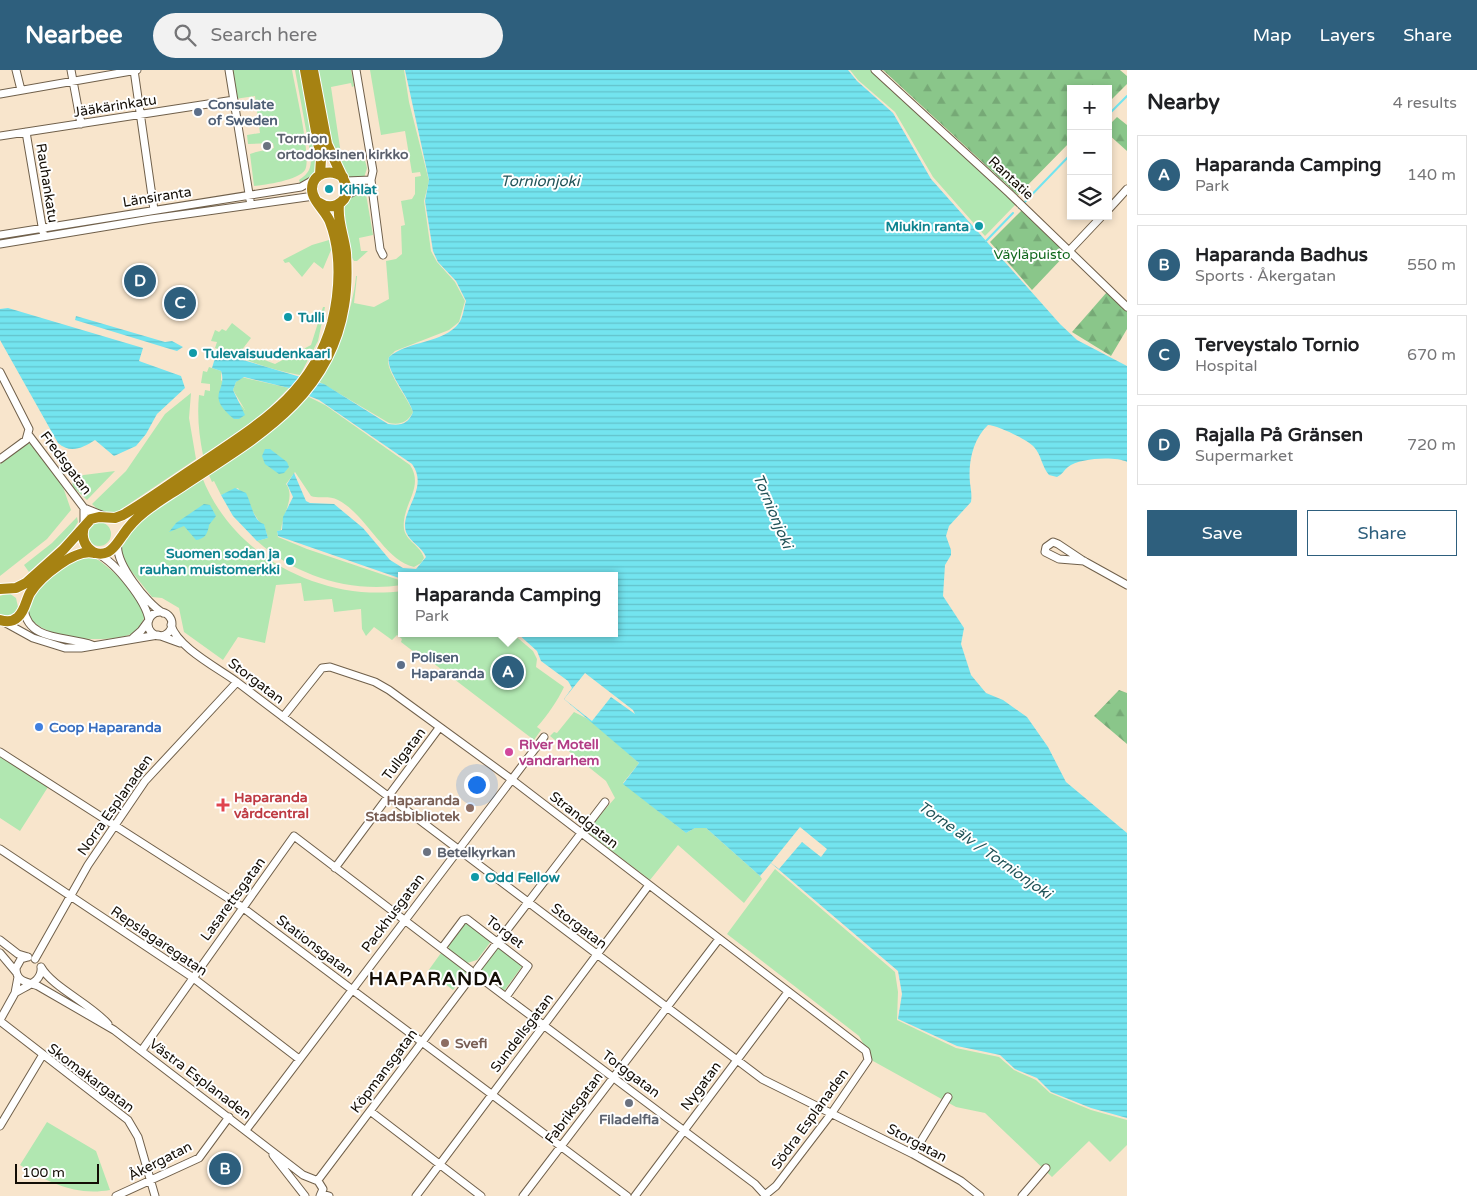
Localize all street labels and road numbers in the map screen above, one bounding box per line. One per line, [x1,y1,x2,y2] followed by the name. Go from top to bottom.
[72,91,158,121] street label: Jääkärinkatu
[32,142,62,224] street label: Rauhankatu
[985,153,1037,203] street label: Rantatie
[121,183,193,211] street label: Länsiranta
[37,428,95,498] street label: Fredsgatan
[225,654,287,708] street label: Storgatan
[379,724,429,784] street label: Tullgatan
[74,751,156,859] street label: Norra Esplanaden
[546,788,622,852] street label: Strandgatan
[197,854,269,944] street label: Lasarettsgatan
[358,870,428,956] street label: Packhusgatan
[548,899,610,953] street label: Storgatan
[107,902,211,980] street label: Repslagaregatan
[273,911,357,981] street label: Stationsgatan
[483,912,528,952] street label: Torget
[487,990,557,1076] street label: Sundellsgatan
[347,1026,421,1116] street label: Köpmansgatan
[146,1035,254,1123] street label: Västra Esplanaden
[44,1040,138,1116] street label: Skomakargatan
[599,1047,663,1101] street label: Torggatan
[677,1058,725,1114] street label: Nygatan
[768,1065,852,1173] street label: Södra Esplanaden
[541,1069,607,1147] street label: Fabriksgatan
[884,1120,950,1166] street label: Storgatan
[125,1138,195,1184] street label: Åkergatan

